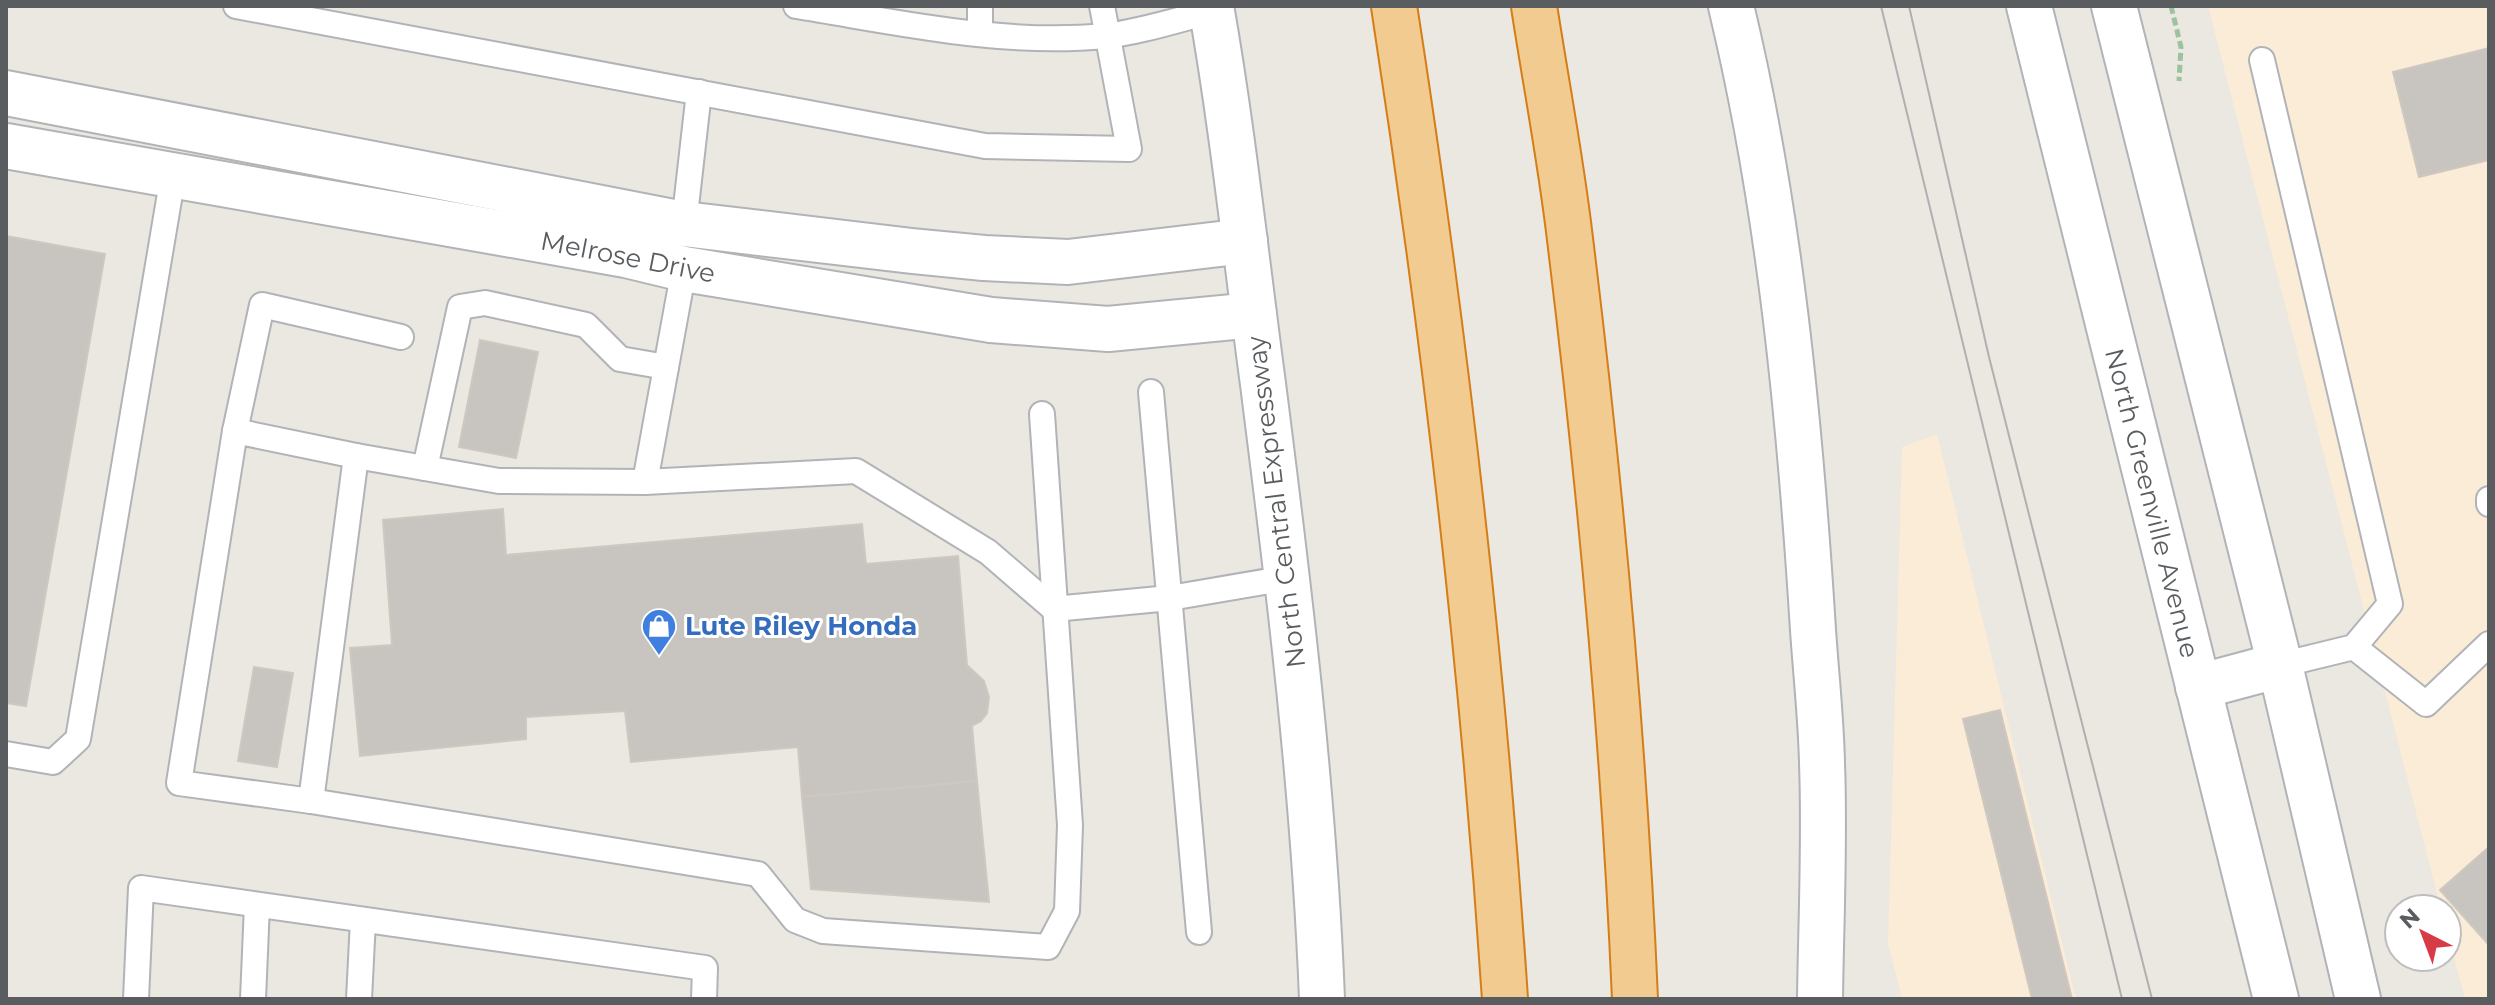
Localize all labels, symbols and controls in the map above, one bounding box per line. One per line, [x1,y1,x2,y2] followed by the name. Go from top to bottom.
[538,224,718,290] street label: Melrose Drive
[1240,333,1312,670] street label: North Central Expressway
[2098,345,2206,661] street label: North Greenville Avenue
[640,607,678,657] shop icon: Lute Riley Honda
[685,610,917,642] place label: Lute Riley Honda
[2383,893,2463,973] north arrow
[2394,903,2426,934] text: N

